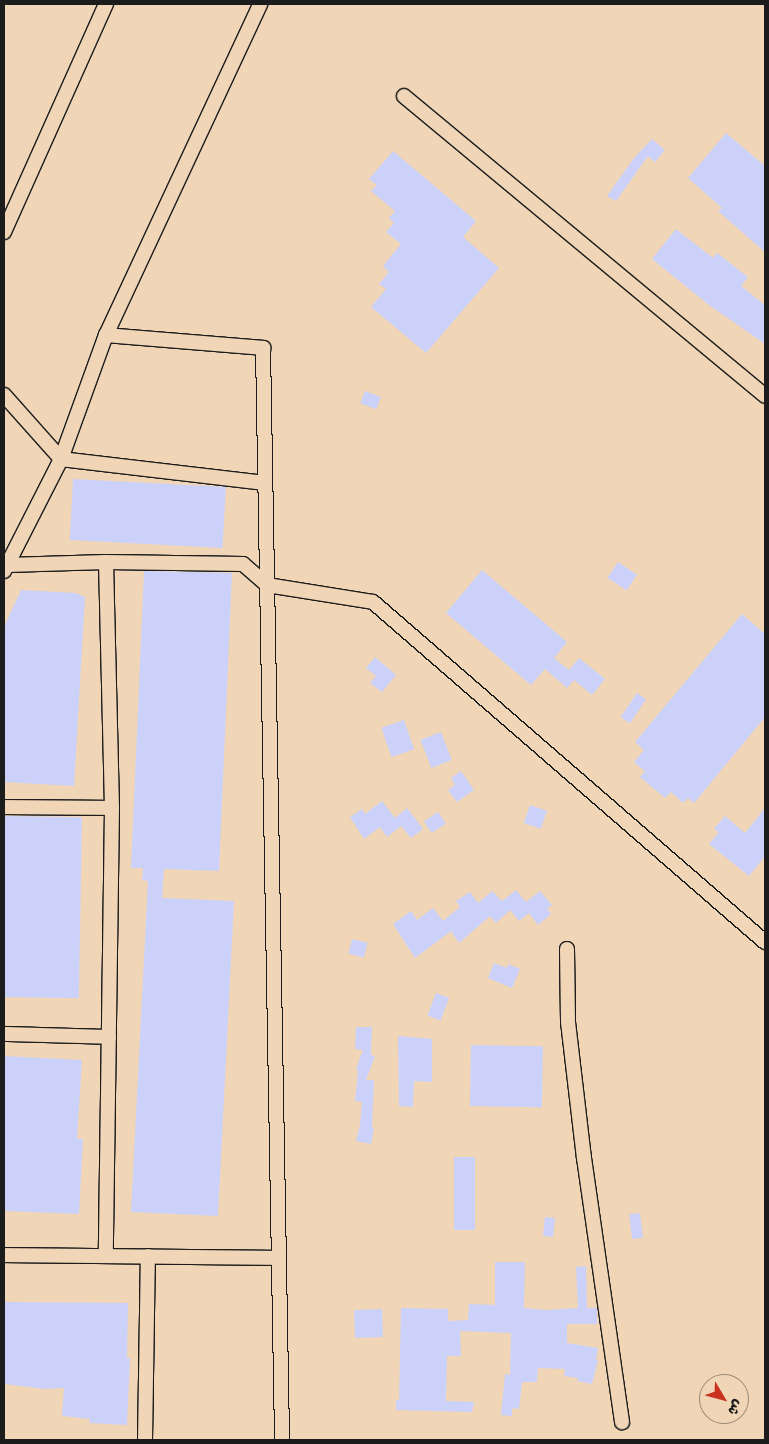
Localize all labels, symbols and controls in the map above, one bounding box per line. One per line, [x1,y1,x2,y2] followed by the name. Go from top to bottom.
[699,1374,749,1424] north arrow
[723,1396,747,1419] text: ش

